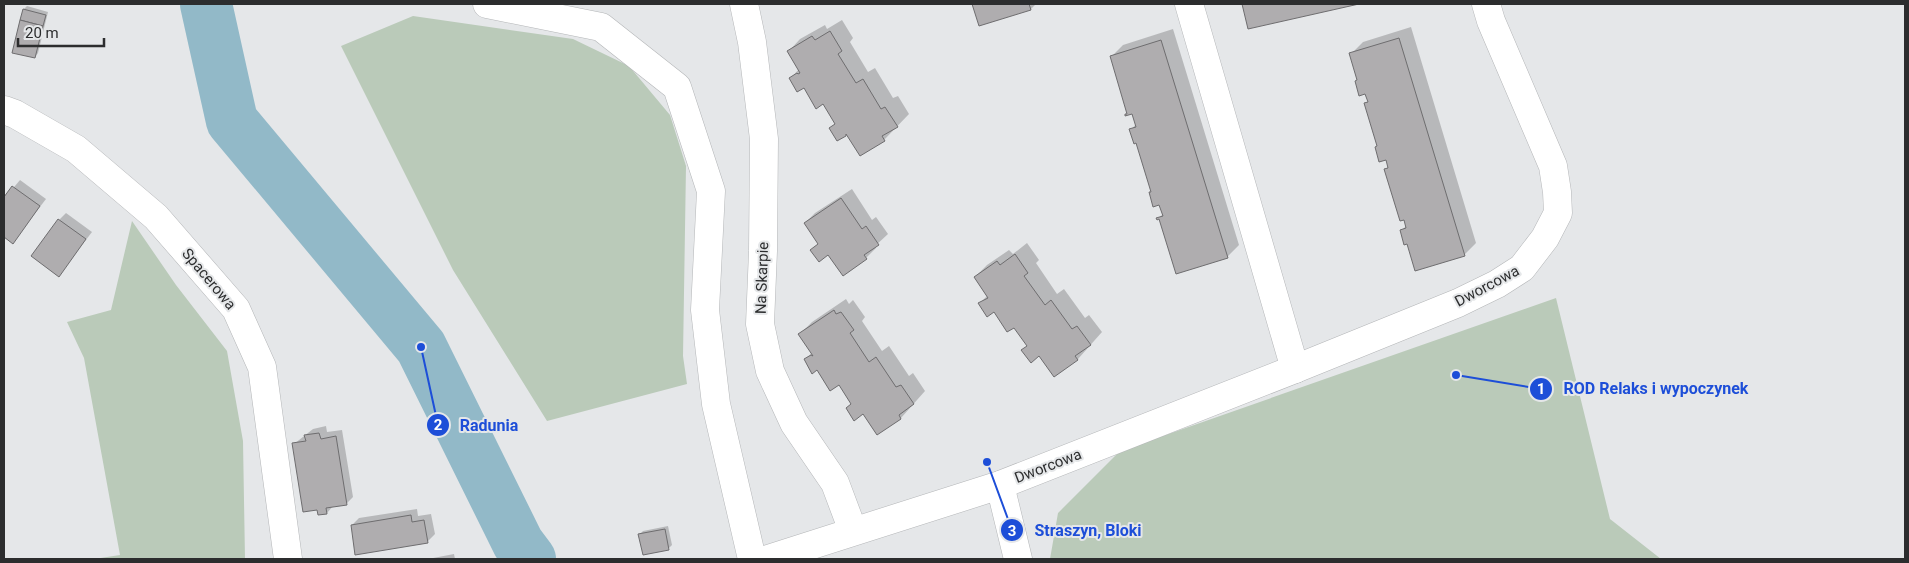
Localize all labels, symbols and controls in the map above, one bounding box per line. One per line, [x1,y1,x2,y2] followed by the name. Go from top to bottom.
[18,15,104,47] scale bar
[25,24,59,42] text: 20 m
[752,241,772,314] street label: Na Skarpie
[178,245,240,313] street label: Spacerowa
[1452,262,1522,310] street label: Dworcowa
[1529,373,1759,404] callout: ROD Relaks i wypoczynek
[1564,379,1749,398] text: ROD Relaks i wypoczynek
[1537,380,1545,398] text: 1
[425,409,529,440] callout: Radunia
[434,416,443,434] text: 2
[460,416,519,435] text: Radunia
[1012,445,1084,487] street label: Dworcowa
[999,515,1151,546] callout: Straszyn, Bloki
[1035,521,1141,540] text: Straszyn, Bloki
[1008,522,1016,540] text: 3

